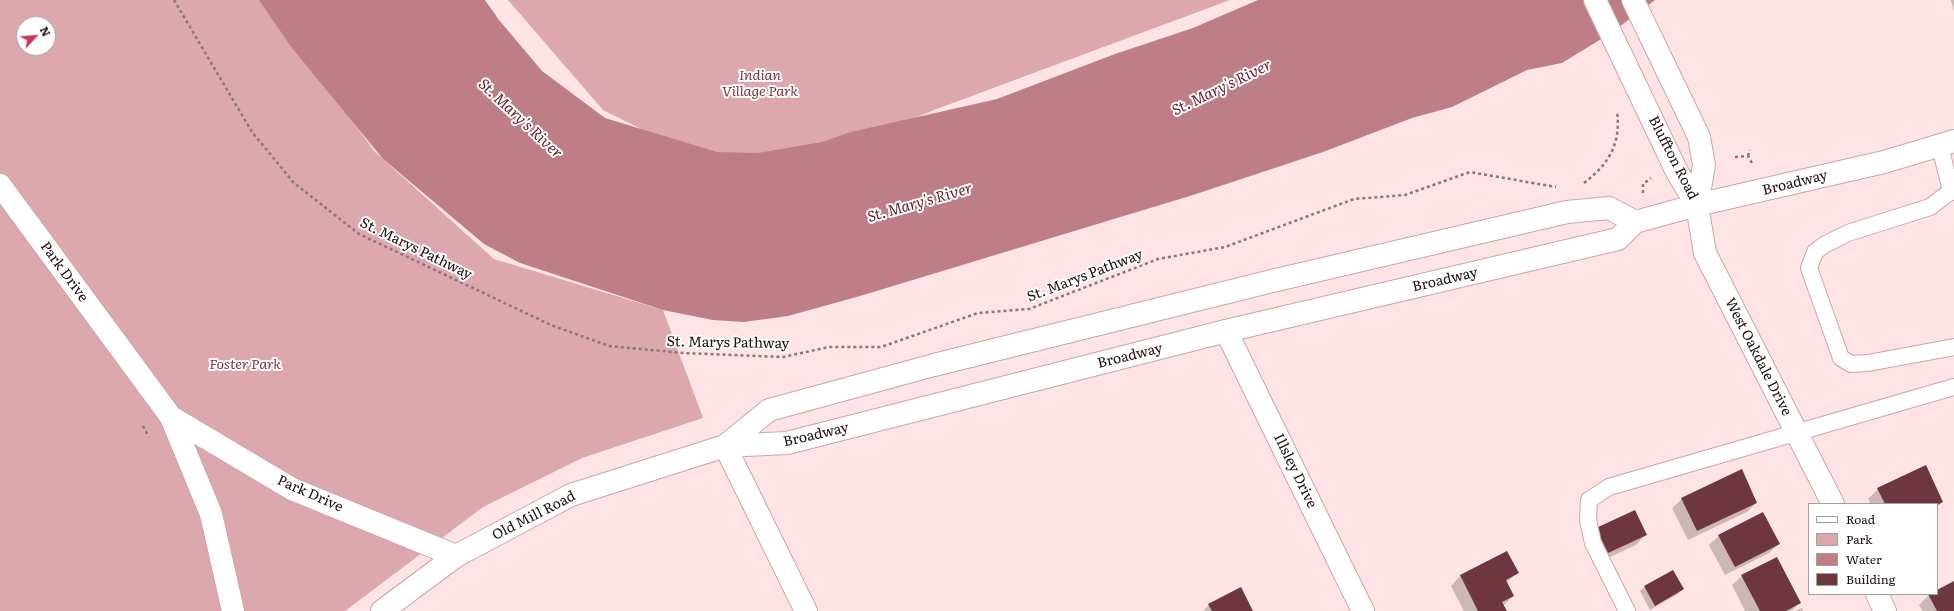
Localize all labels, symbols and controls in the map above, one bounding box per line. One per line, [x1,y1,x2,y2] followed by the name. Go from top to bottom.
[16,16,56,56] north arrow
[37,24,55,39] text: N
[1169,56,1275,120] water label: St. Mary's River
[722,68,798,100] park label: Indian Village Park
[474,76,566,162] water label: St. Mary's River
[1645,113,1701,203] street label: Bluffton Road
[1761,167,1829,199] street label: Broadway
[866,179,974,227] water label: St. Mary's River
[357,215,475,283] street label: St. Marys Pathway
[37,239,91,305] street label: Park Drive
[1025,246,1145,306] street label: St. Marys Pathway
[1411,264,1479,296] street label: Broadway
[1721,295,1795,419] street label: West Oakdale Drive
[667,334,789,352] street label: St. Marys Pathway
[1096,340,1164,372] street label: Broadway
[209,357,281,373] park label: Foster Park
[782,419,850,451] street label: Broadway
[1270,431,1320,511] street label: Illsley Drive
[274,472,346,516] street label: Park Drive
[490,488,578,544] street label: Old Mill Road
[1808,503,1938,595] legend
[1846,510,1875,528] text: Road
[1846,530,1872,548] text: Park
[1846,550,1882,568] text: Water
[1846,570,1895,588] text: Building

